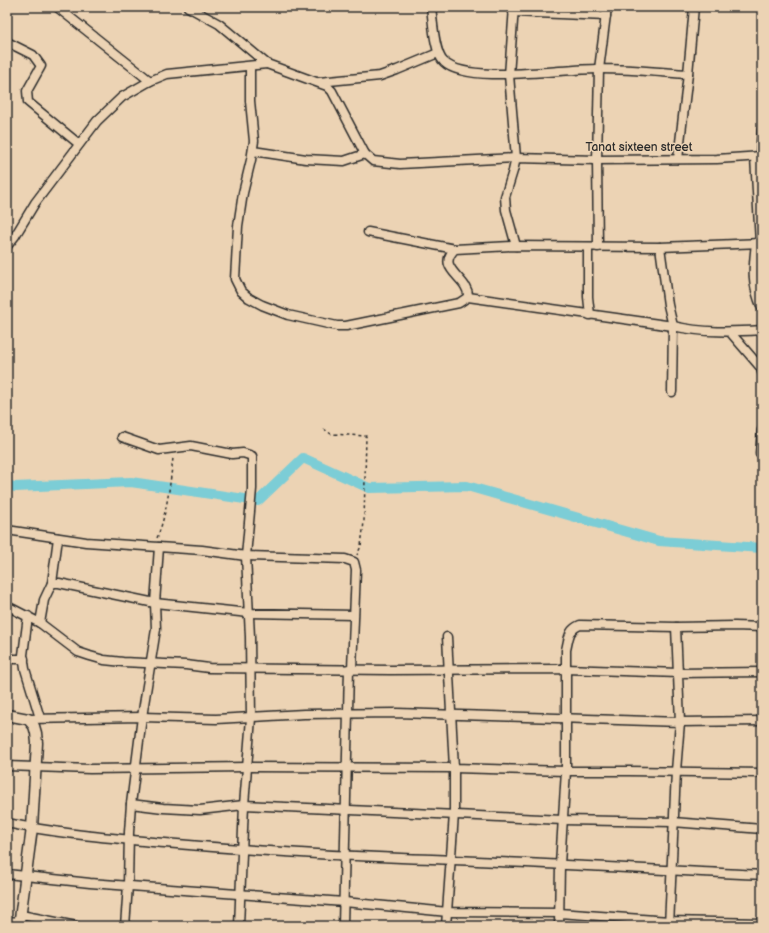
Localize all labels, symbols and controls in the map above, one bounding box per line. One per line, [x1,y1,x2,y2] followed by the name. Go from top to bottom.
[586,140,693,155] street label: Tanat sixteen street

